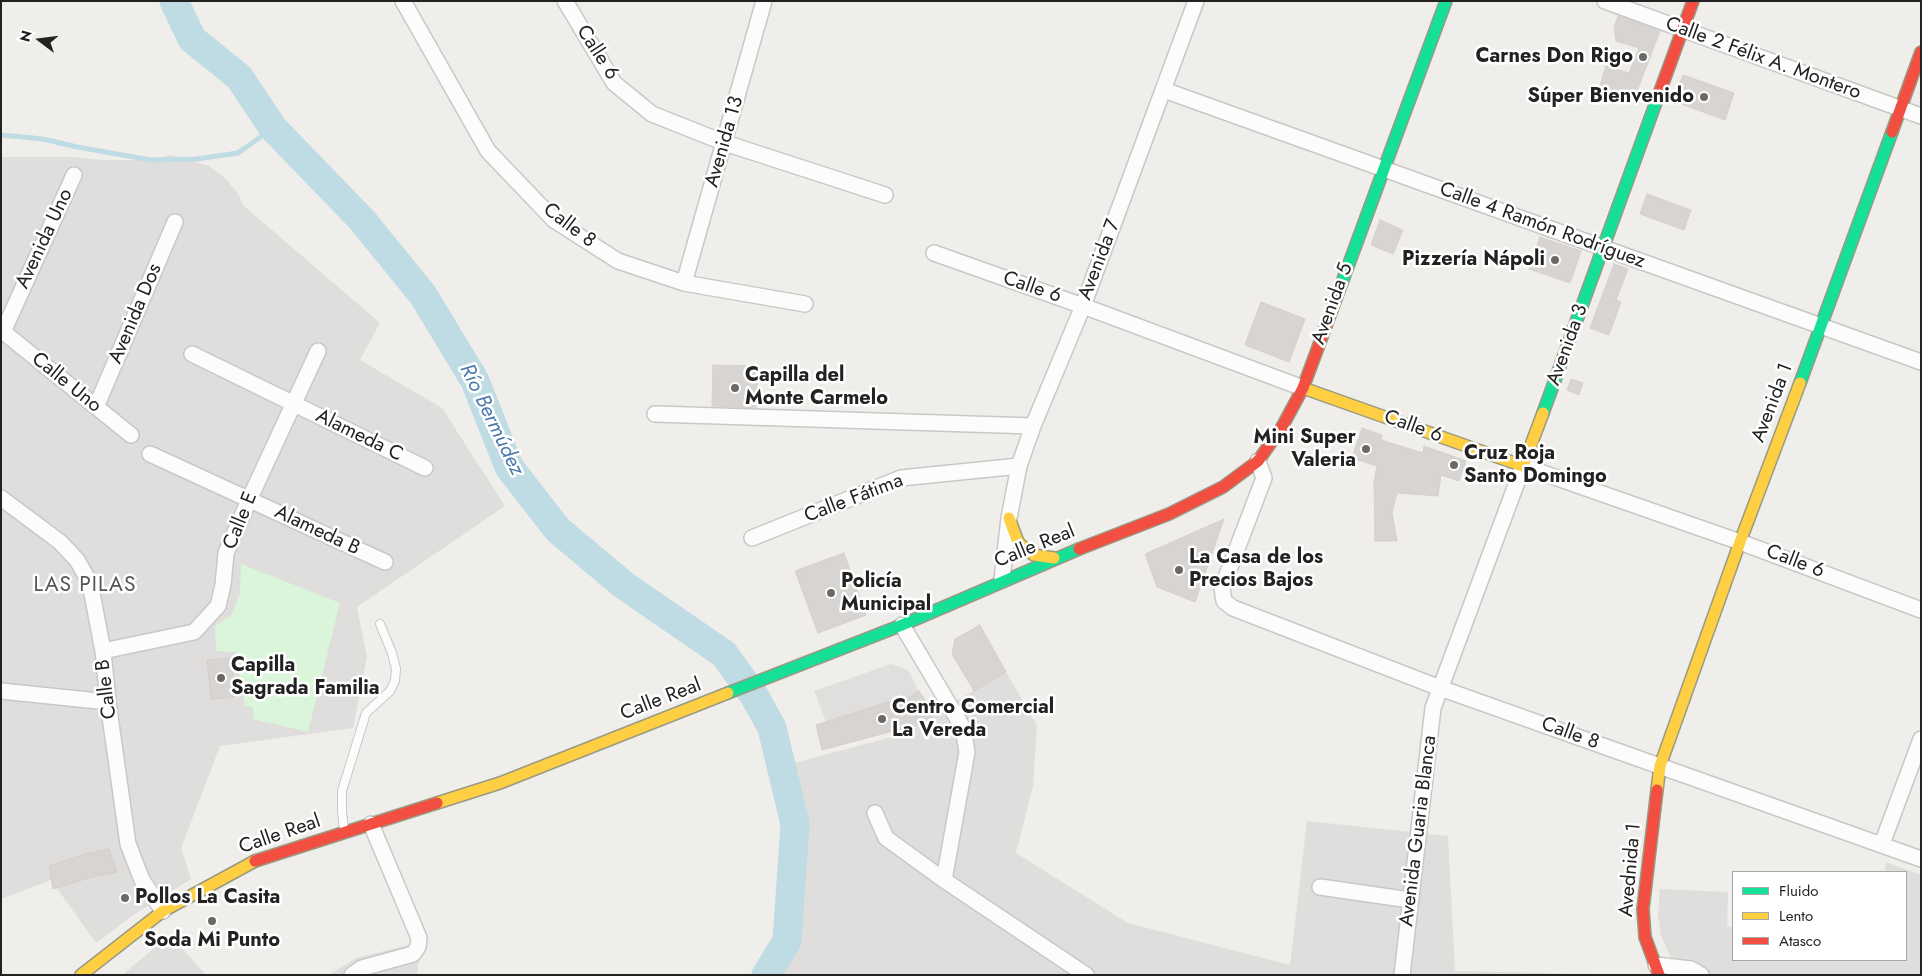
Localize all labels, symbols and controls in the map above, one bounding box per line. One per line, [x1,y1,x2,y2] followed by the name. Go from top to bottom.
[1662,12,1864,106] street label: Calle 2 Félix A. Montero
[15,15,65,65] north arrow
[571,21,623,85] street label: Calle 6
[14,28,37,44] text: N
[1475,45,1633,69] place label: Carnes Don Rigo
[1637,51,1649,63] marker: Carnes Don Rigo
[1527,85,1694,109] place label: Súper Bienvenido
[1698,91,1710,103] marker: Súper Bienvenido
[701,94,749,190] street label: Avenida 13
[1436,178,1648,274] street label: Calle 4 Ramón Rodríguez
[11,185,79,293] street label: Avenida Uno
[538,198,600,254] street label: Calle 8
[1074,216,1126,304] street label: Avenida 7
[1402,248,1545,272] place label: Pizzería Nápoli
[1549,254,1561,266] marker: Pizzería Nápoli
[104,260,168,368] street label: Avenida Dos
[1307,260,1359,348] street label: Avenida 5
[1000,267,1064,309] street label: Calle 6
[1542,301,1594,389] street label: Avenida 3
[26,348,106,418] street label: Calle Uno
[453,360,529,480] water label: Río Bermúdez
[1747,360,1799,446] street label: Avenida 1
[745,364,888,411] place label: Capilla del Monte Carmelo
[729,382,741,394] marker: Capilla del Monte Carmelo
[311,405,407,467] street label: Alameda C
[1381,405,1445,449] street label: Calle 6
[1254,426,1356,473] place label: Mini Super Valeria
[1464,442,1607,489] place label: Cruz Roja Santo Domingo
[1360,443,1372,455] marker: Mini Super Valeria
[1448,459,1460,471] marker: Cruz Roja Santo Domingo
[801,469,907,529] street label: Calle Fátima
[219,489,263,553] street label: Calle E
[270,501,364,561] street label: Alameda B
[991,520,1079,574] street label: Calle Real
[1763,540,1827,584] street label: Calle 6
[1189,546,1323,593] place label: La Casa de los Precios Bajos
[1173,564,1185,576] marker: La Casa de los Precios Bajos
[841,570,931,617] place label: Policía Municipal
[32,573,138,599] district label: LAS PILAS
[825,587,837,599] marker: Policía Municipal
[231,654,379,701] place label: Capilla Sagrada Familia
[91,658,123,720] street label: Calle B
[215,672,227,684] marker: Capilla Sagrada Familia
[617,674,705,726] street label: Calle Real
[892,696,1054,743] place label: Centro Comercial La Vereda
[876,713,888,725] marker: Centro Comercial La Vereda
[1538,713,1602,755] street label: Calle 8
[1395,734,1443,928] street label: Avenida Guaria Blanca
[236,810,324,860] street label: Calle Real
[1615,822,1647,918] street label: Avednida 1
[1732,871,1907,961] legend
[1779,880,1818,902] text: Fluido
[135,886,280,910] place label: Pollos La Casita
[119,892,131,904] marker: Pollos La Casita
[1779,905,1813,927] text: Lento
[206,915,218,927] marker: Soda Mi Punto
[144,929,280,953] place label: Soda Mi Punto
[1779,930,1821,952] text: Atasco

